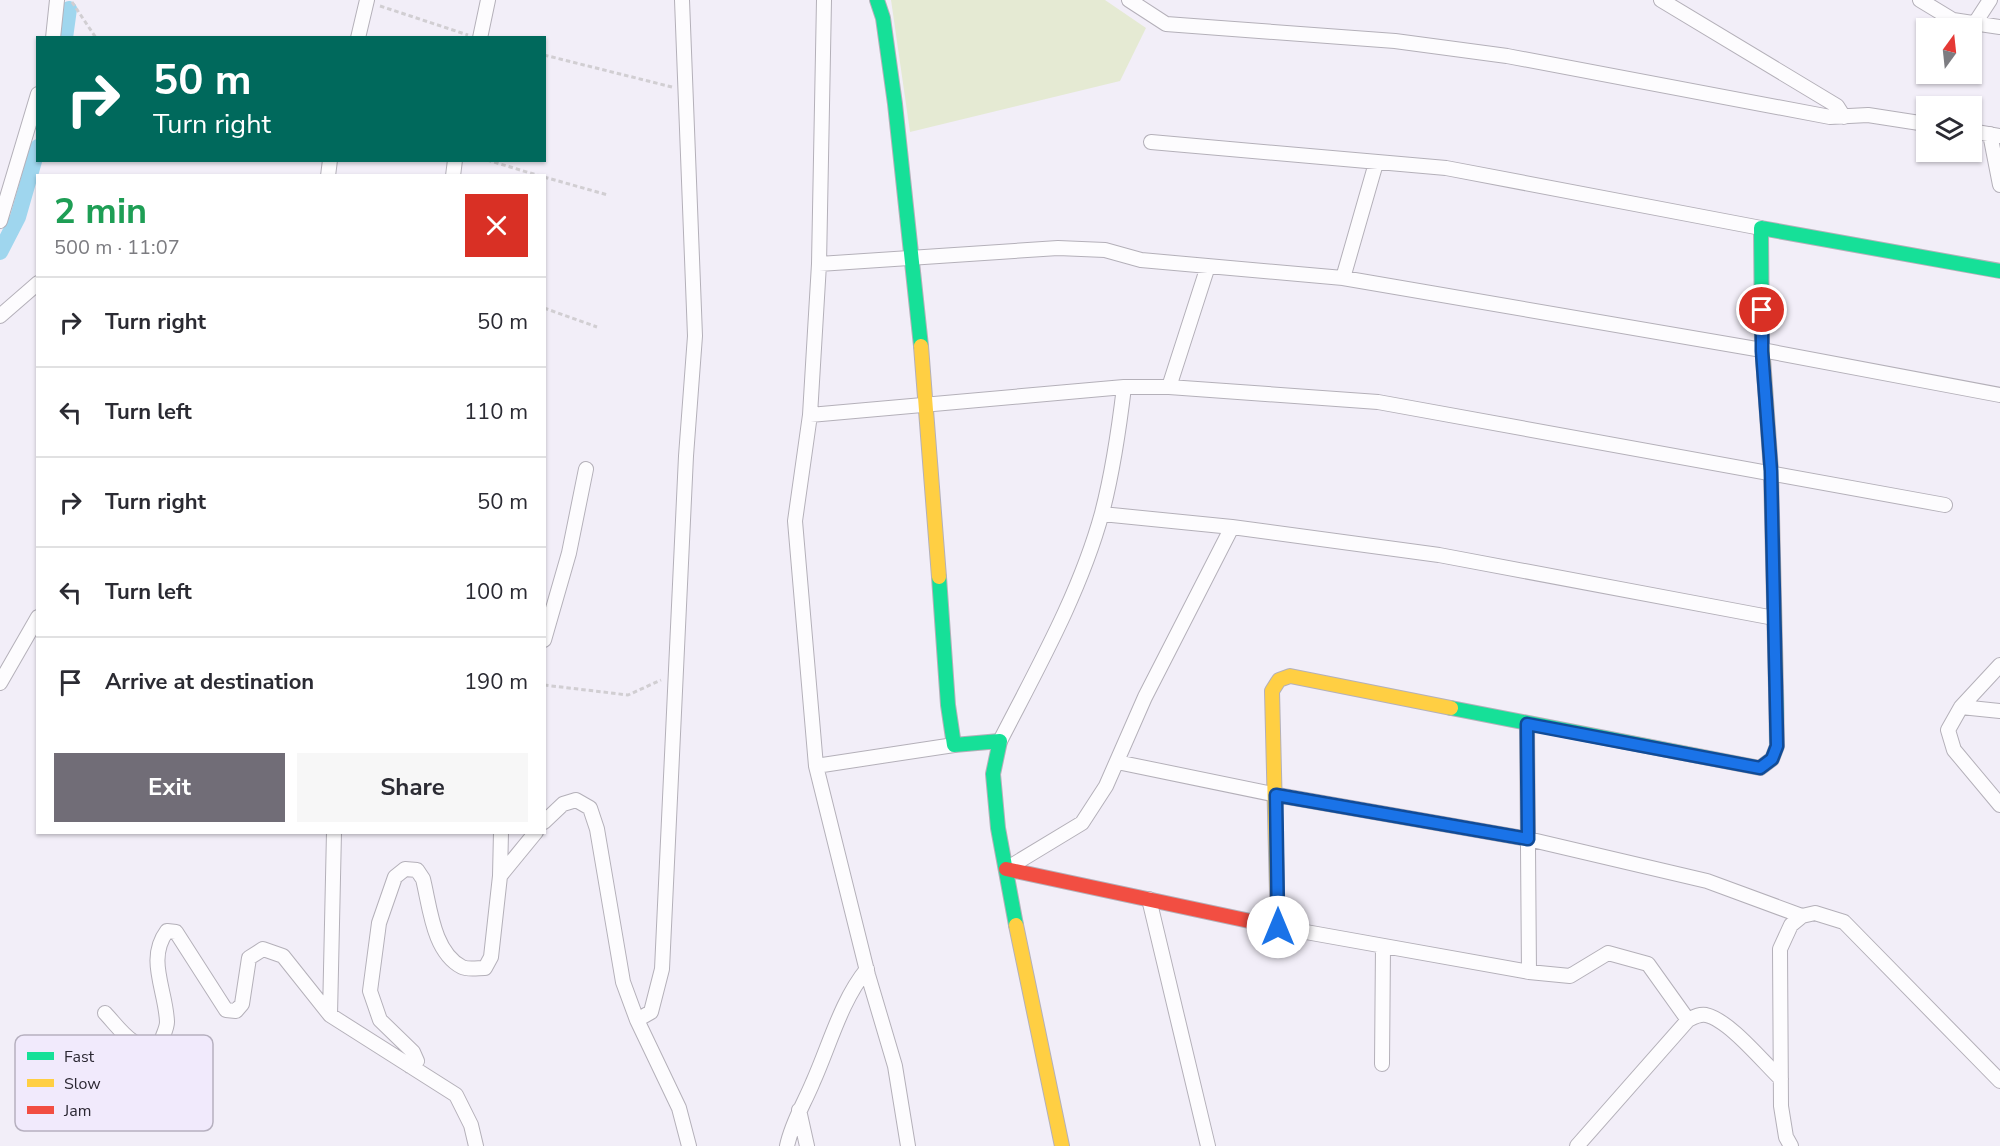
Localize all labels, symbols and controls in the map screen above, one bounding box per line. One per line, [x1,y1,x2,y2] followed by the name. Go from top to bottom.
[1916,18,1982,84] north arrow
[1916,18,1982,162] map controls
[153,52,252,109] text: 50 m
[54,60,132,138] icon: right
[1916,96,1982,162] button: layers
[153,106,271,143] text: Turn right
[54,187,147,236] text: 2 min
[465,194,528,257] button: close
[54,234,180,261] text: 500 m · 11:07
[1736,284,1787,335] pin
[1745,293,1778,326] icon: arrive
[54,306,87,339] icon: right
[105,307,206,337] text: Turn right
[477,307,528,337] text: 50 m
[54,396,87,429] icon: left
[105,397,192,427] text: Turn left
[464,397,528,427] text: 110 m
[54,486,87,519] icon: right
[105,487,206,517] text: Turn right
[477,487,528,517] text: 50 m
[54,576,87,609] icon: left
[105,577,192,607] text: Turn left
[464,577,528,607] text: 100 m
[54,666,87,699] icon: arrive
[105,667,314,697] text: Arrive at destination
[464,667,528,697] text: 190 m
[54,753,285,822] button: Exit
[297,753,528,822] button: Share
[1246,895,1310,959] position arrow
[15,1035,213,1131] legend
[64,1046,95,1068] text: Fast
[64,1073,101,1095] text: Slow
[63,1100,91,1122] text: Jam

